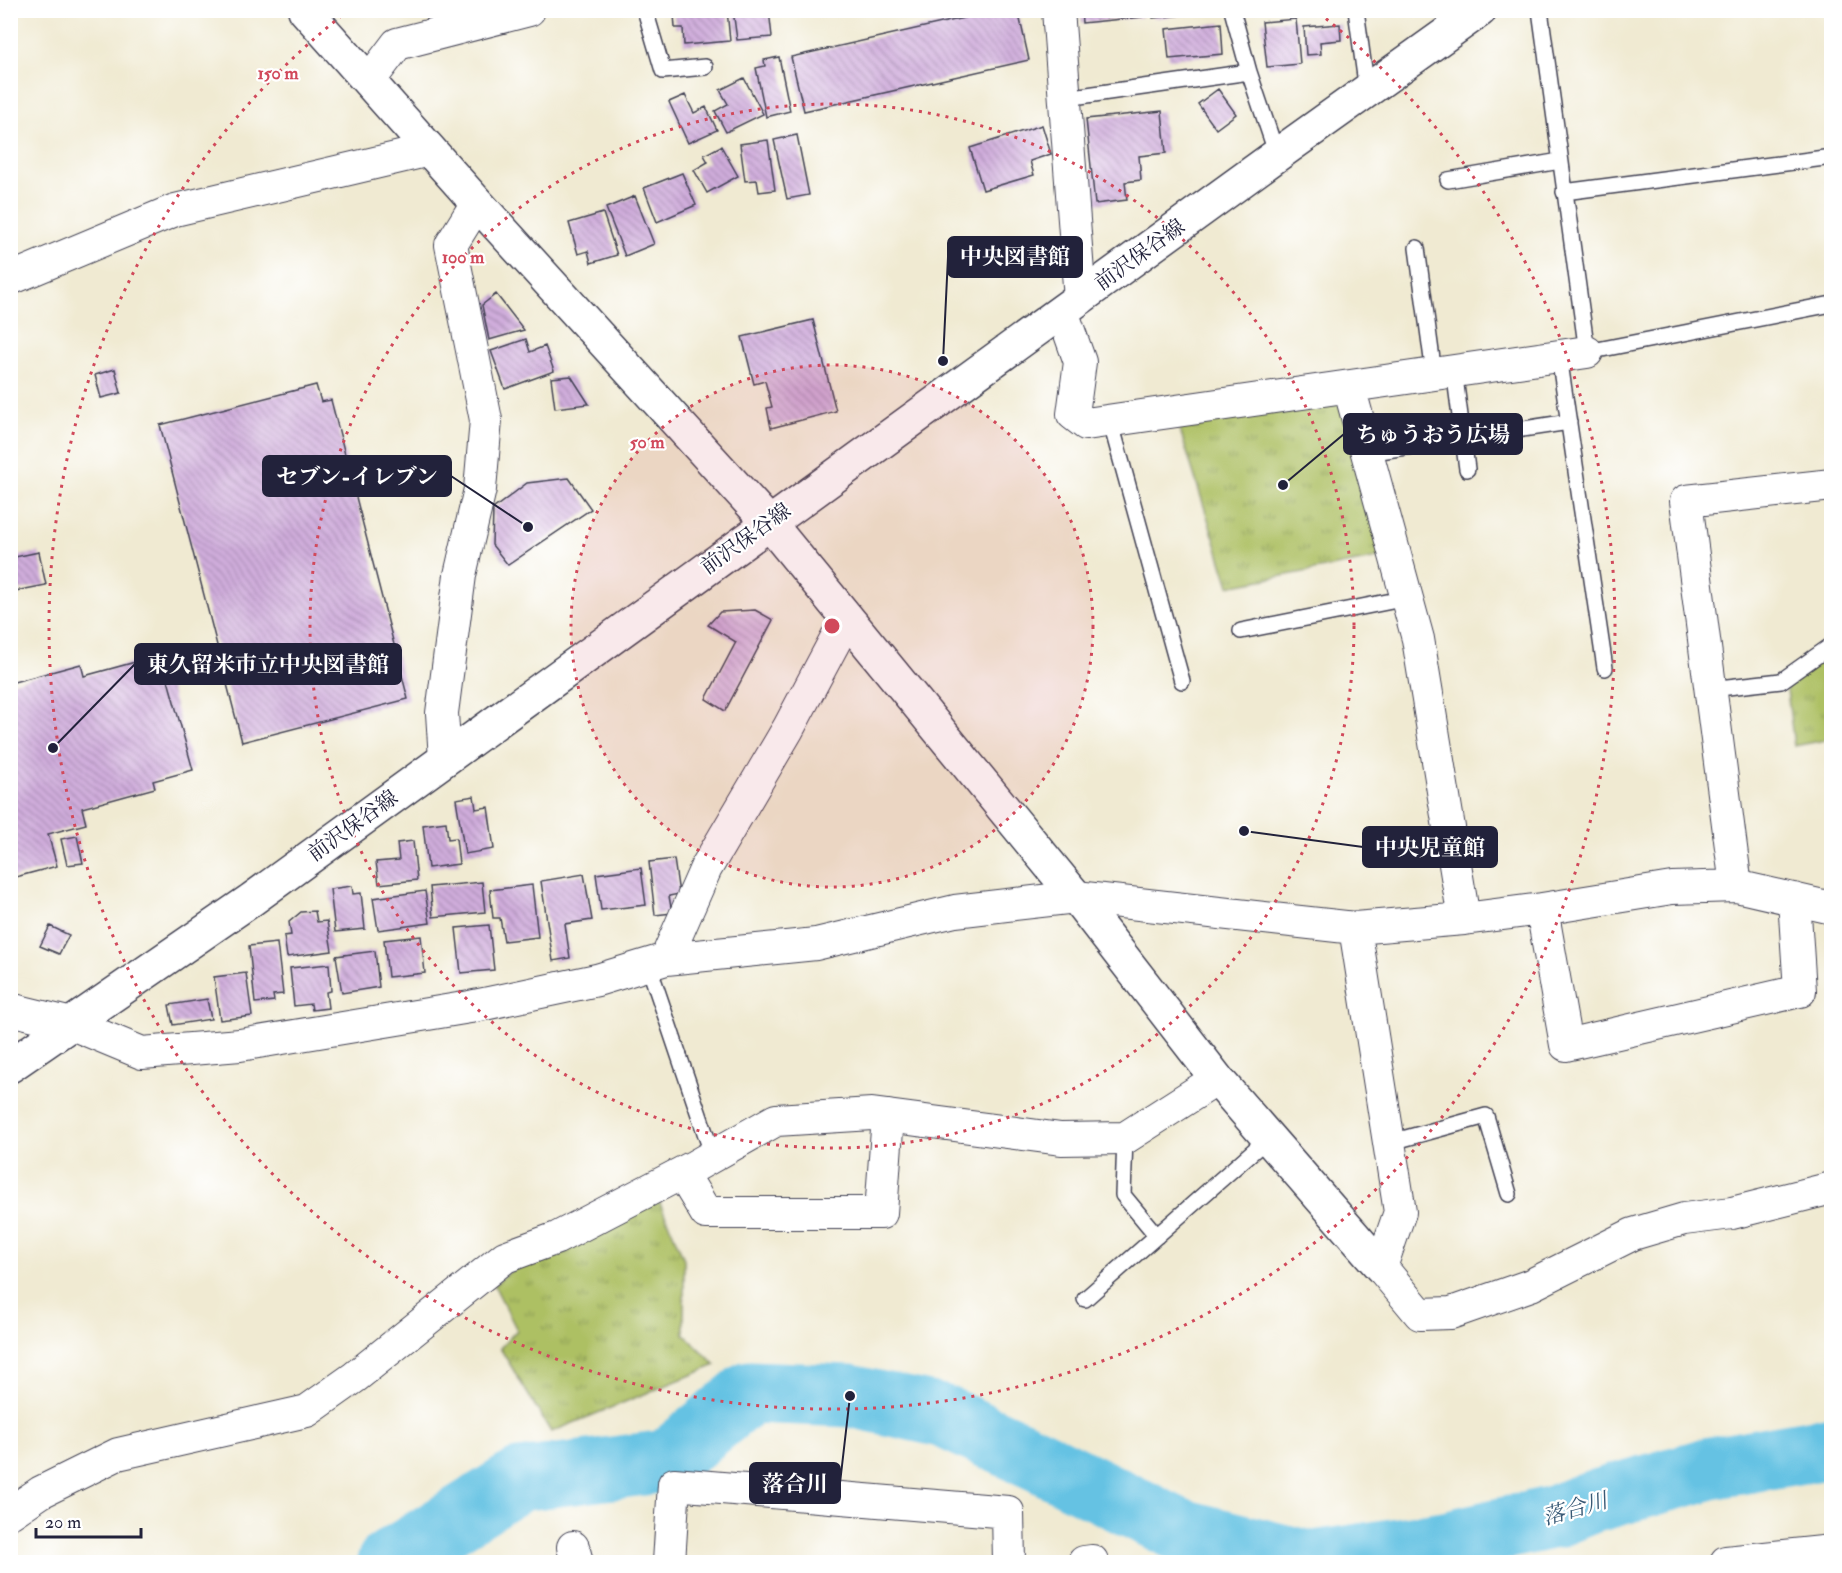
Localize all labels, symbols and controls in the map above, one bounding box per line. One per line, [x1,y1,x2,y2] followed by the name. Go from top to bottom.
[257,62,300,85] text: 150 m
[1090,213,1190,297] street label: 前沢保谷線
[948,237,1082,277] callout: 中央図書館
[960,243,1070,271] text: 中央図書館
[442,246,485,269] text: 100 m
[1344,414,1522,454] callout: ちゅうおう広場
[1356,421,1510,449] text: ちゅうおう広場
[630,431,665,454] text: 50 m
[263,456,451,496] callout: セブン-イレブン
[276,463,438,491] text: セブン-イレブン
[696,497,796,581] street label: 前沢保谷線
[822,616,842,636] centre of rings
[135,644,401,684] callout: 東久留米市立中央図書館
[147,651,389,679] text: 東久留米市立中央図書館
[303,784,403,868] street label: 前沢保谷線
[1363,827,1497,867] callout: 中央児童館
[1375,834,1485,862] text: 中央児童館
[750,1463,840,1503] callout: 落合川
[762,1470,828,1498] text: 落合川
[1539,1486,1612,1532] water label: 落合川
[36,1501,141,1539] scale bar
[45,1511,81,1534] text: 20 m

